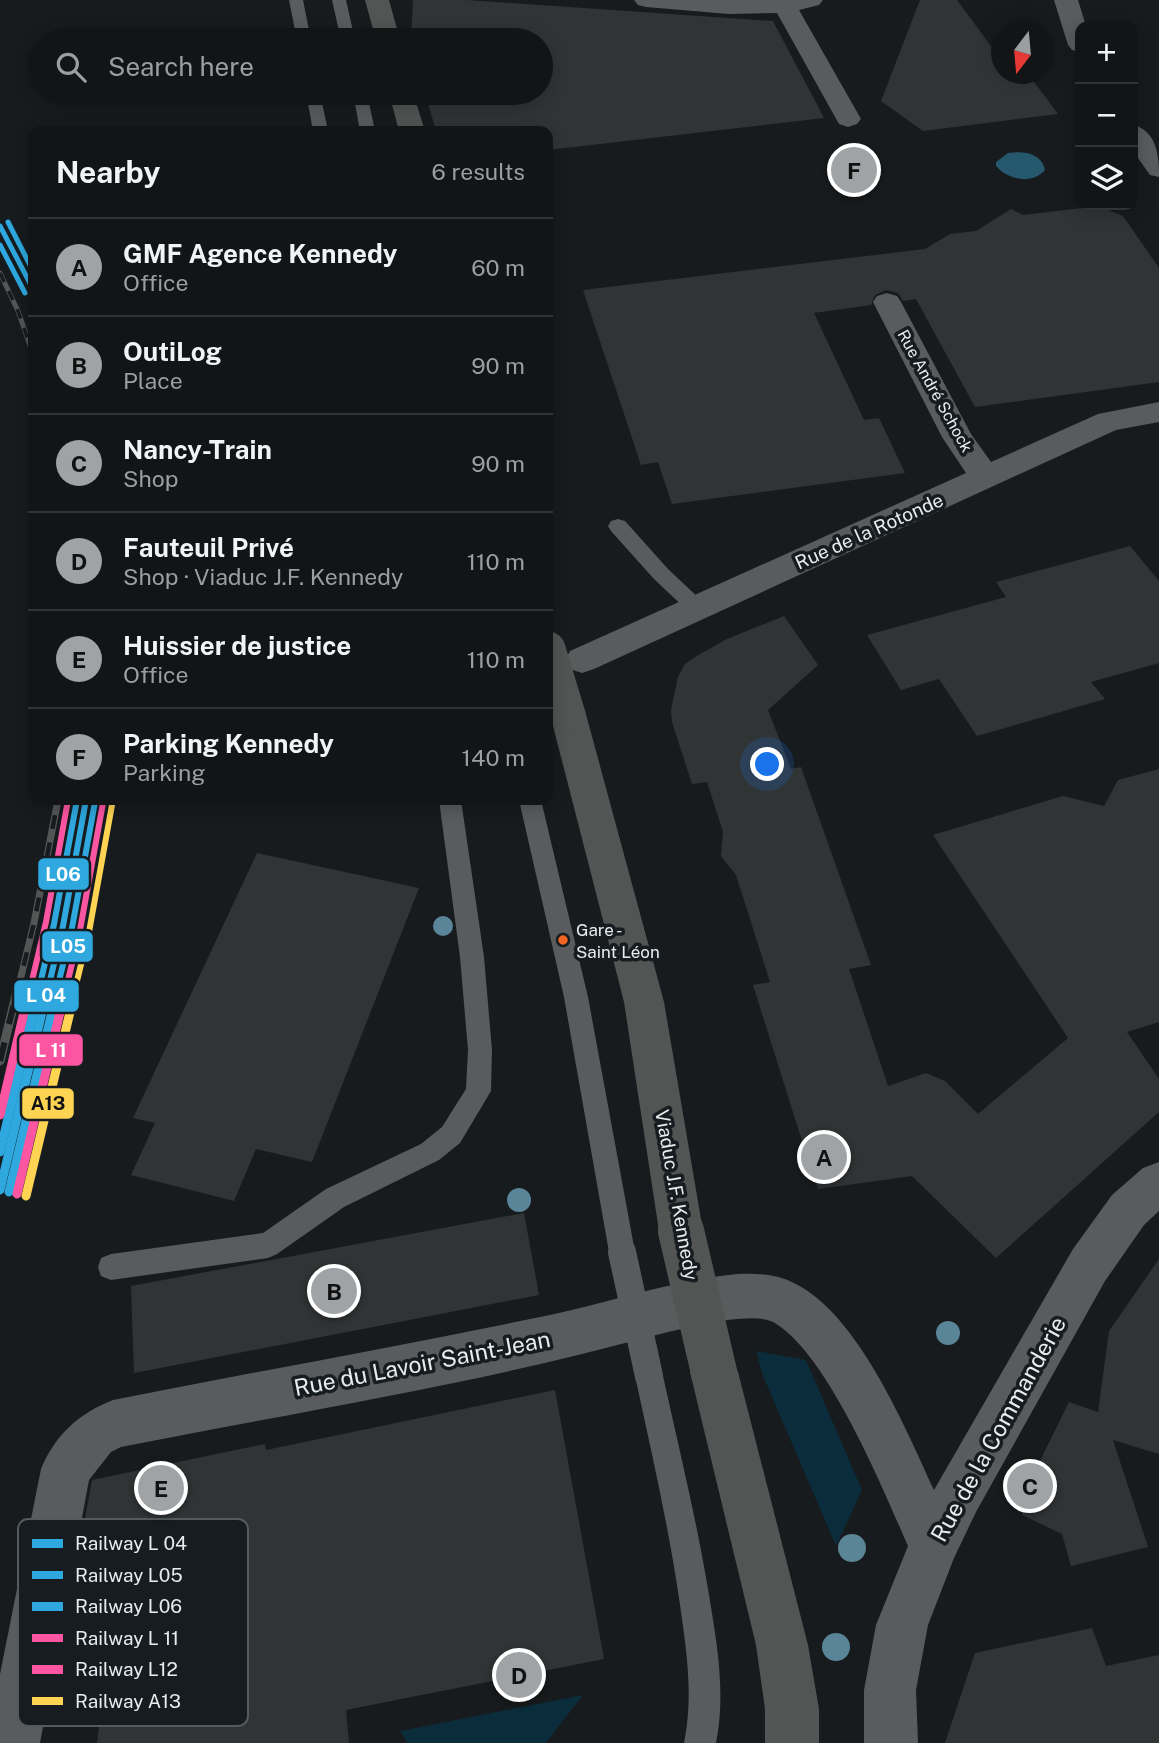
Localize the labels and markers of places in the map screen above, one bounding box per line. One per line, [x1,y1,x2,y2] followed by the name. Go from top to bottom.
[831,144,877,196] pin: F
[576,920,660,962] place label: Gare - Saint Léon
[556,933,570,947] marker: Gare - Saint Léon
[801,1131,847,1183] pin: A
[311,1265,357,1317] pin: B
[1007,1460,1053,1512] pin: C
[138,1462,184,1514] pin: E
[496,1649,542,1701] pin: D

